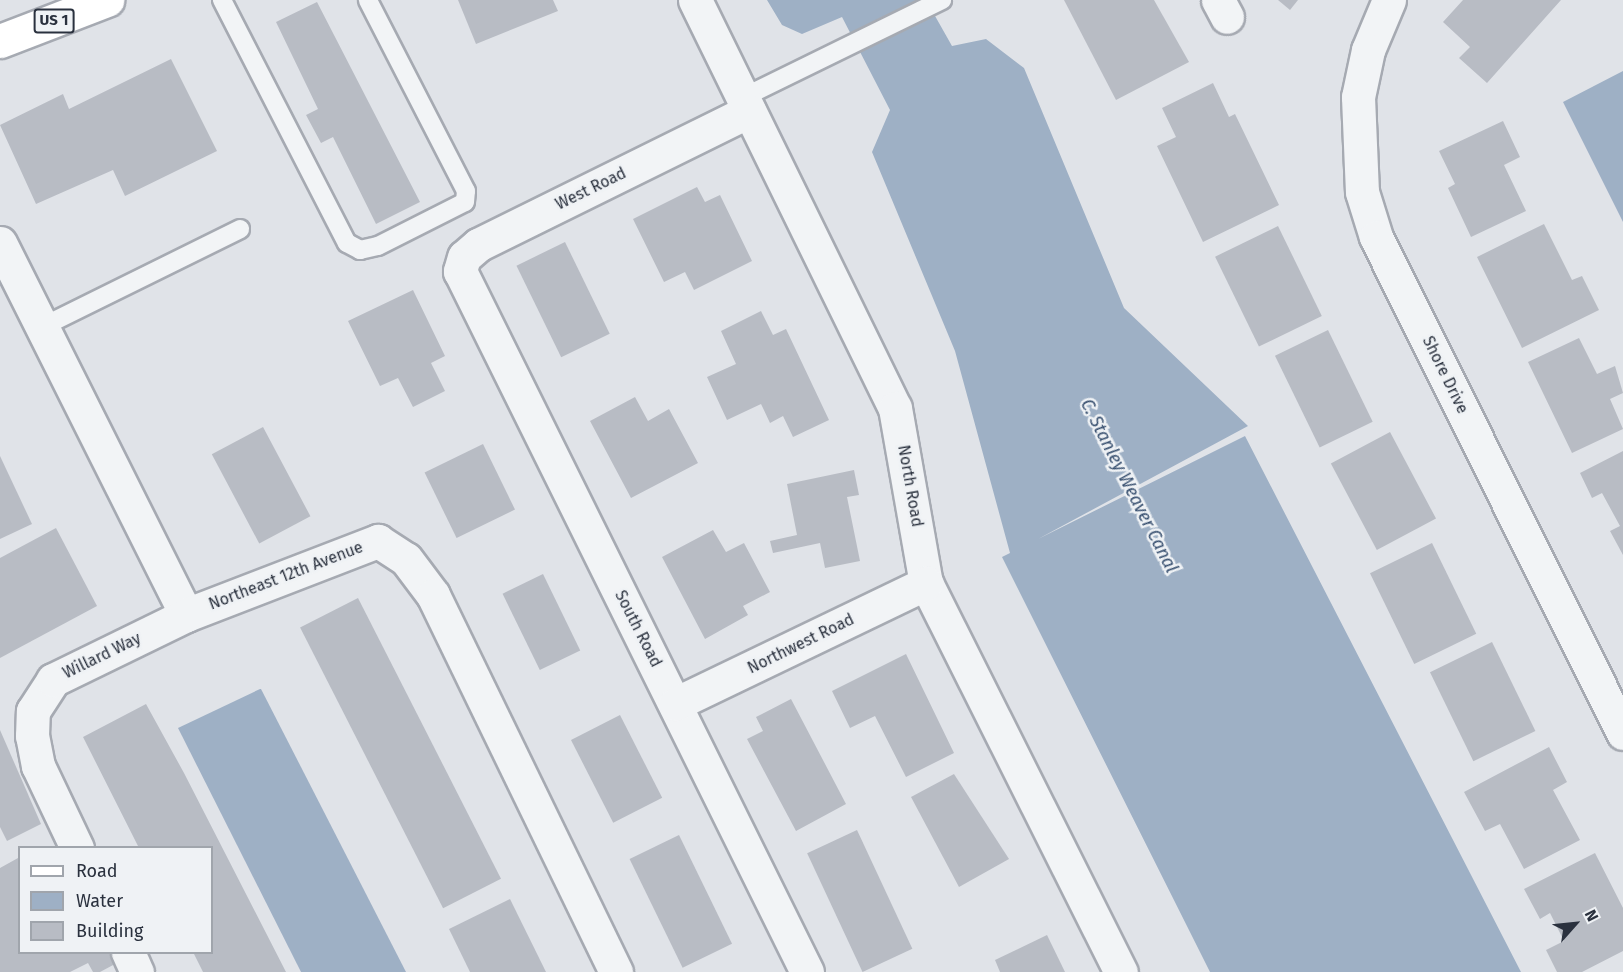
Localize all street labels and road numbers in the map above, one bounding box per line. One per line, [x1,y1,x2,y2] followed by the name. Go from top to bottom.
[33,9,75,33] road number: US 1
[553,164,629,214] street label: West Road
[1418,333,1472,417] street label: Shore Drive
[893,444,927,528] street label: North Road
[206,538,366,614] street label: Northeast 12th Avenue
[610,587,666,671] street label: South Road
[745,610,857,678] street label: Northwest Road
[60,629,144,683] street label: Willard Way

